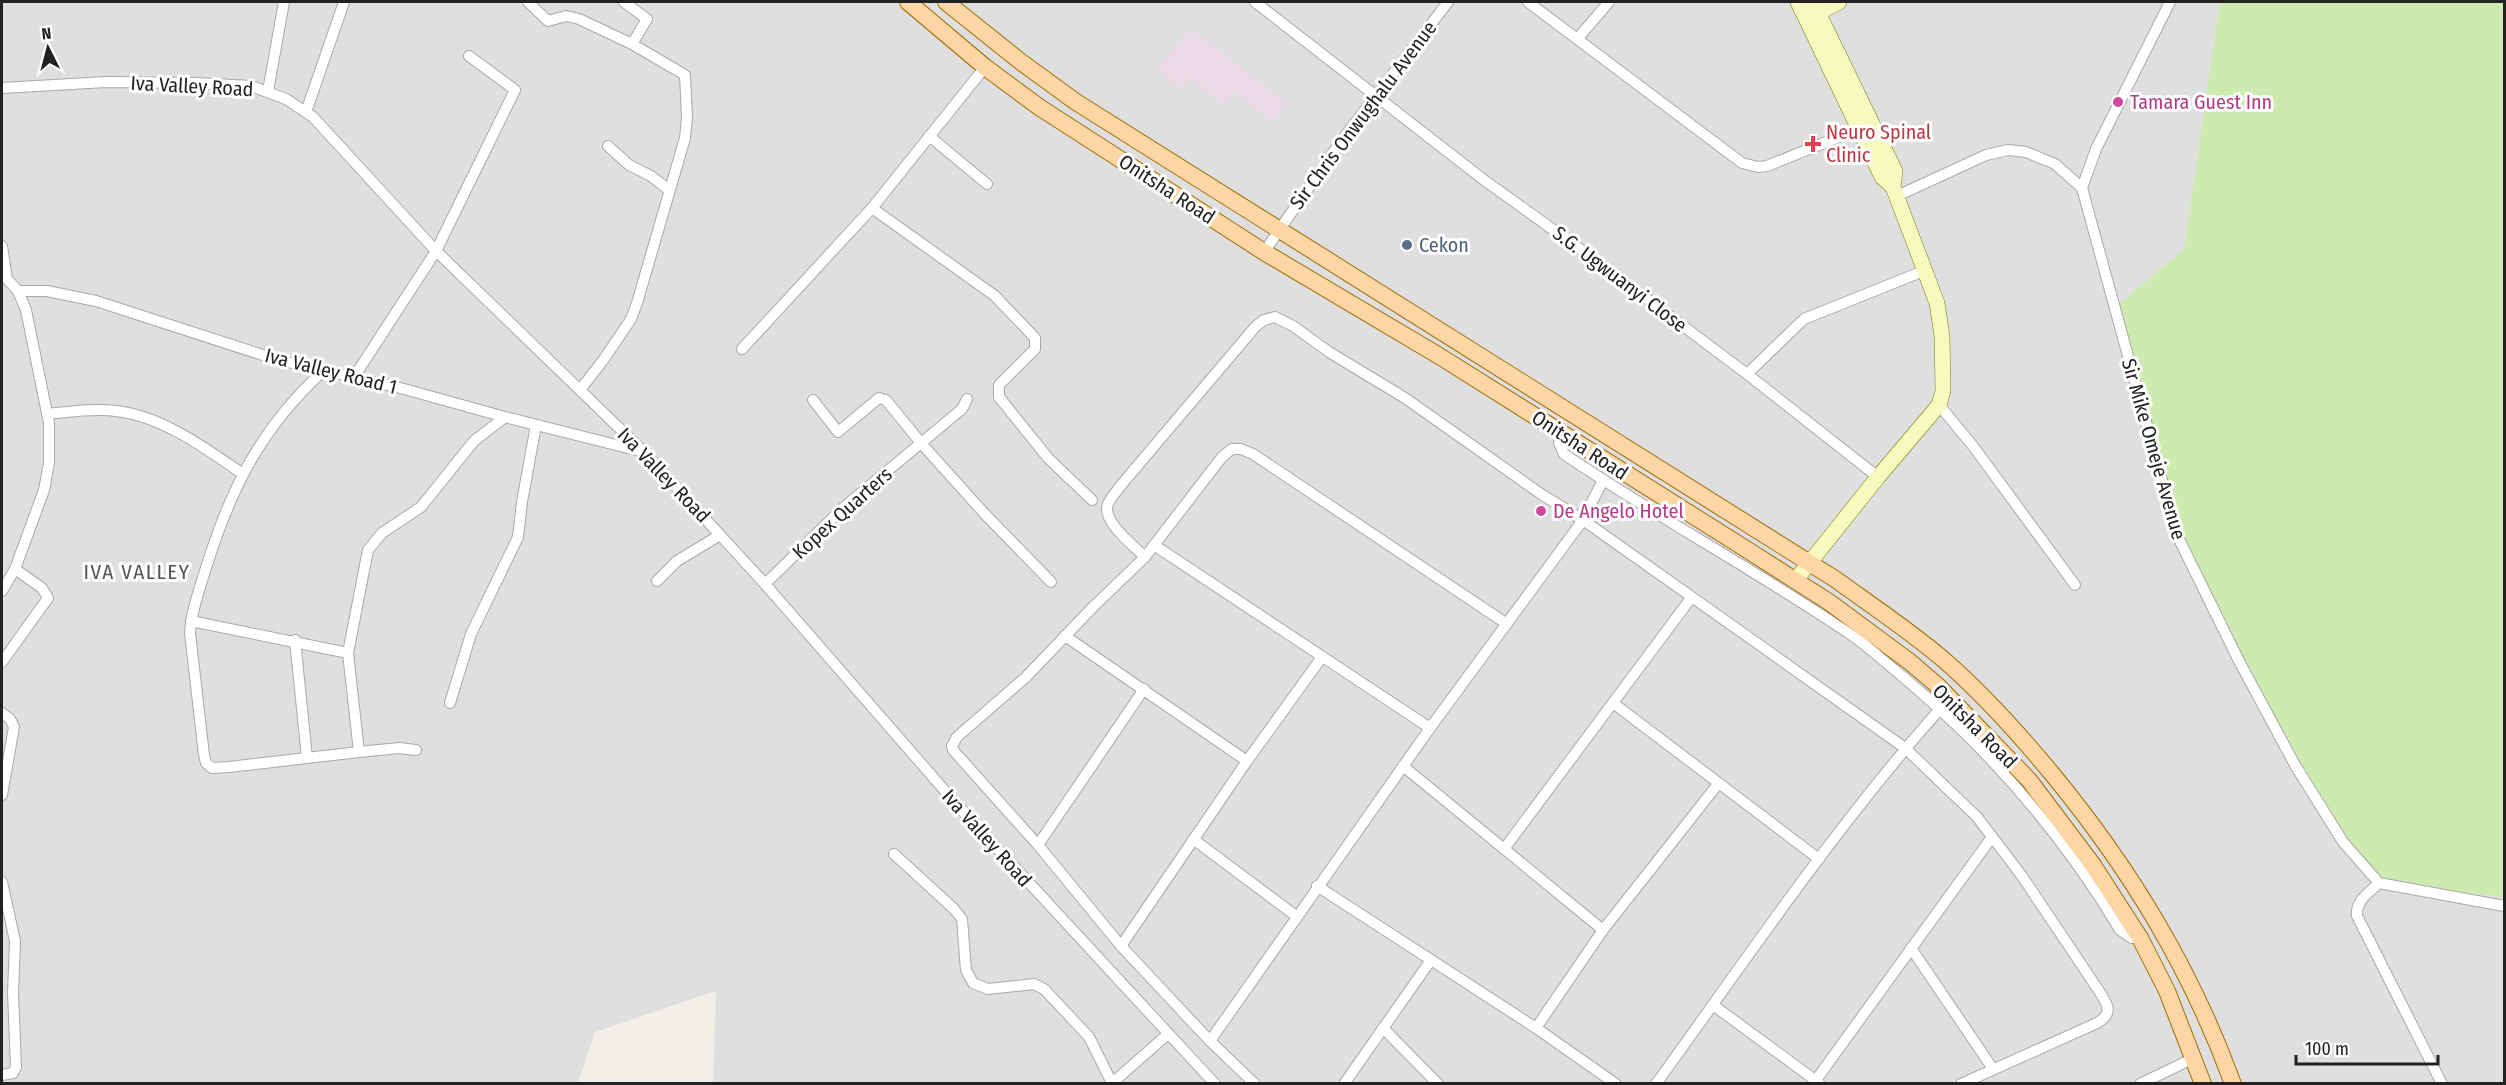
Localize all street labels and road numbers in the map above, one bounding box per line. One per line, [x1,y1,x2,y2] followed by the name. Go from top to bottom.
[1284,16,1442,214] street label: Sir Chris Onwughalu Avenue
[130,71,254,101] street label: Iva Valley Road
[1114,149,1220,229] street label: Onitsha Road
[1548,221,1692,337] street label: S.G. Ugwuanyi Close
[263,343,399,399] street label: Iva Valley Road 1
[2117,356,2191,542] street label: Sir Mike Omeje Avenue
[1527,405,1633,485] street label: Onitsha Road
[613,423,715,527] street label: Iva Valley Road
[787,462,897,564] street label: Kopex Quarters
[1928,679,2022,773] street label: Onitsha Road
[937,784,1037,892] street label: Iva Valley Road

